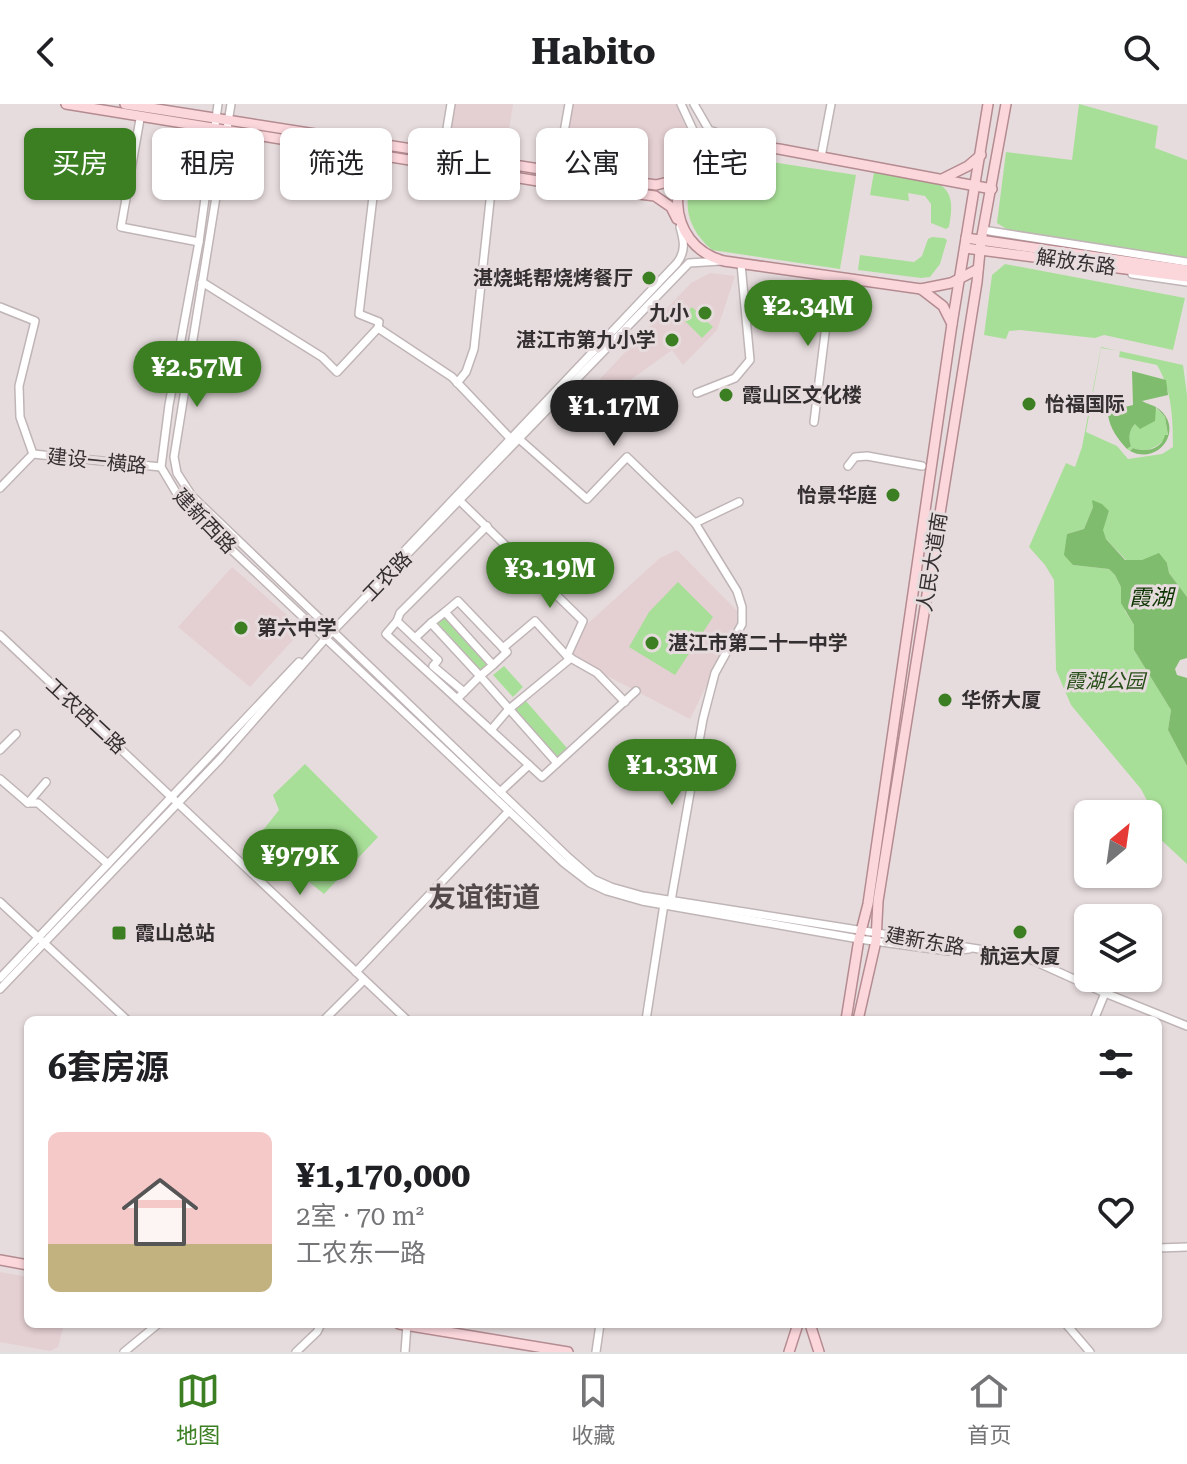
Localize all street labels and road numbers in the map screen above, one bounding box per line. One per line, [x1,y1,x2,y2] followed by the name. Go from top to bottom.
[1035,245,1117,279] street label: 解放东路
[46,444,148,478] street label: 建设一横路
[169,484,241,558] street label: 建新西路
[912,511,952,613] street label: 人民大道南
[358,546,416,606] street label: 工农路
[41,673,131,759] street label: 工农西二路
[884,922,966,960] street label: 建新东路

